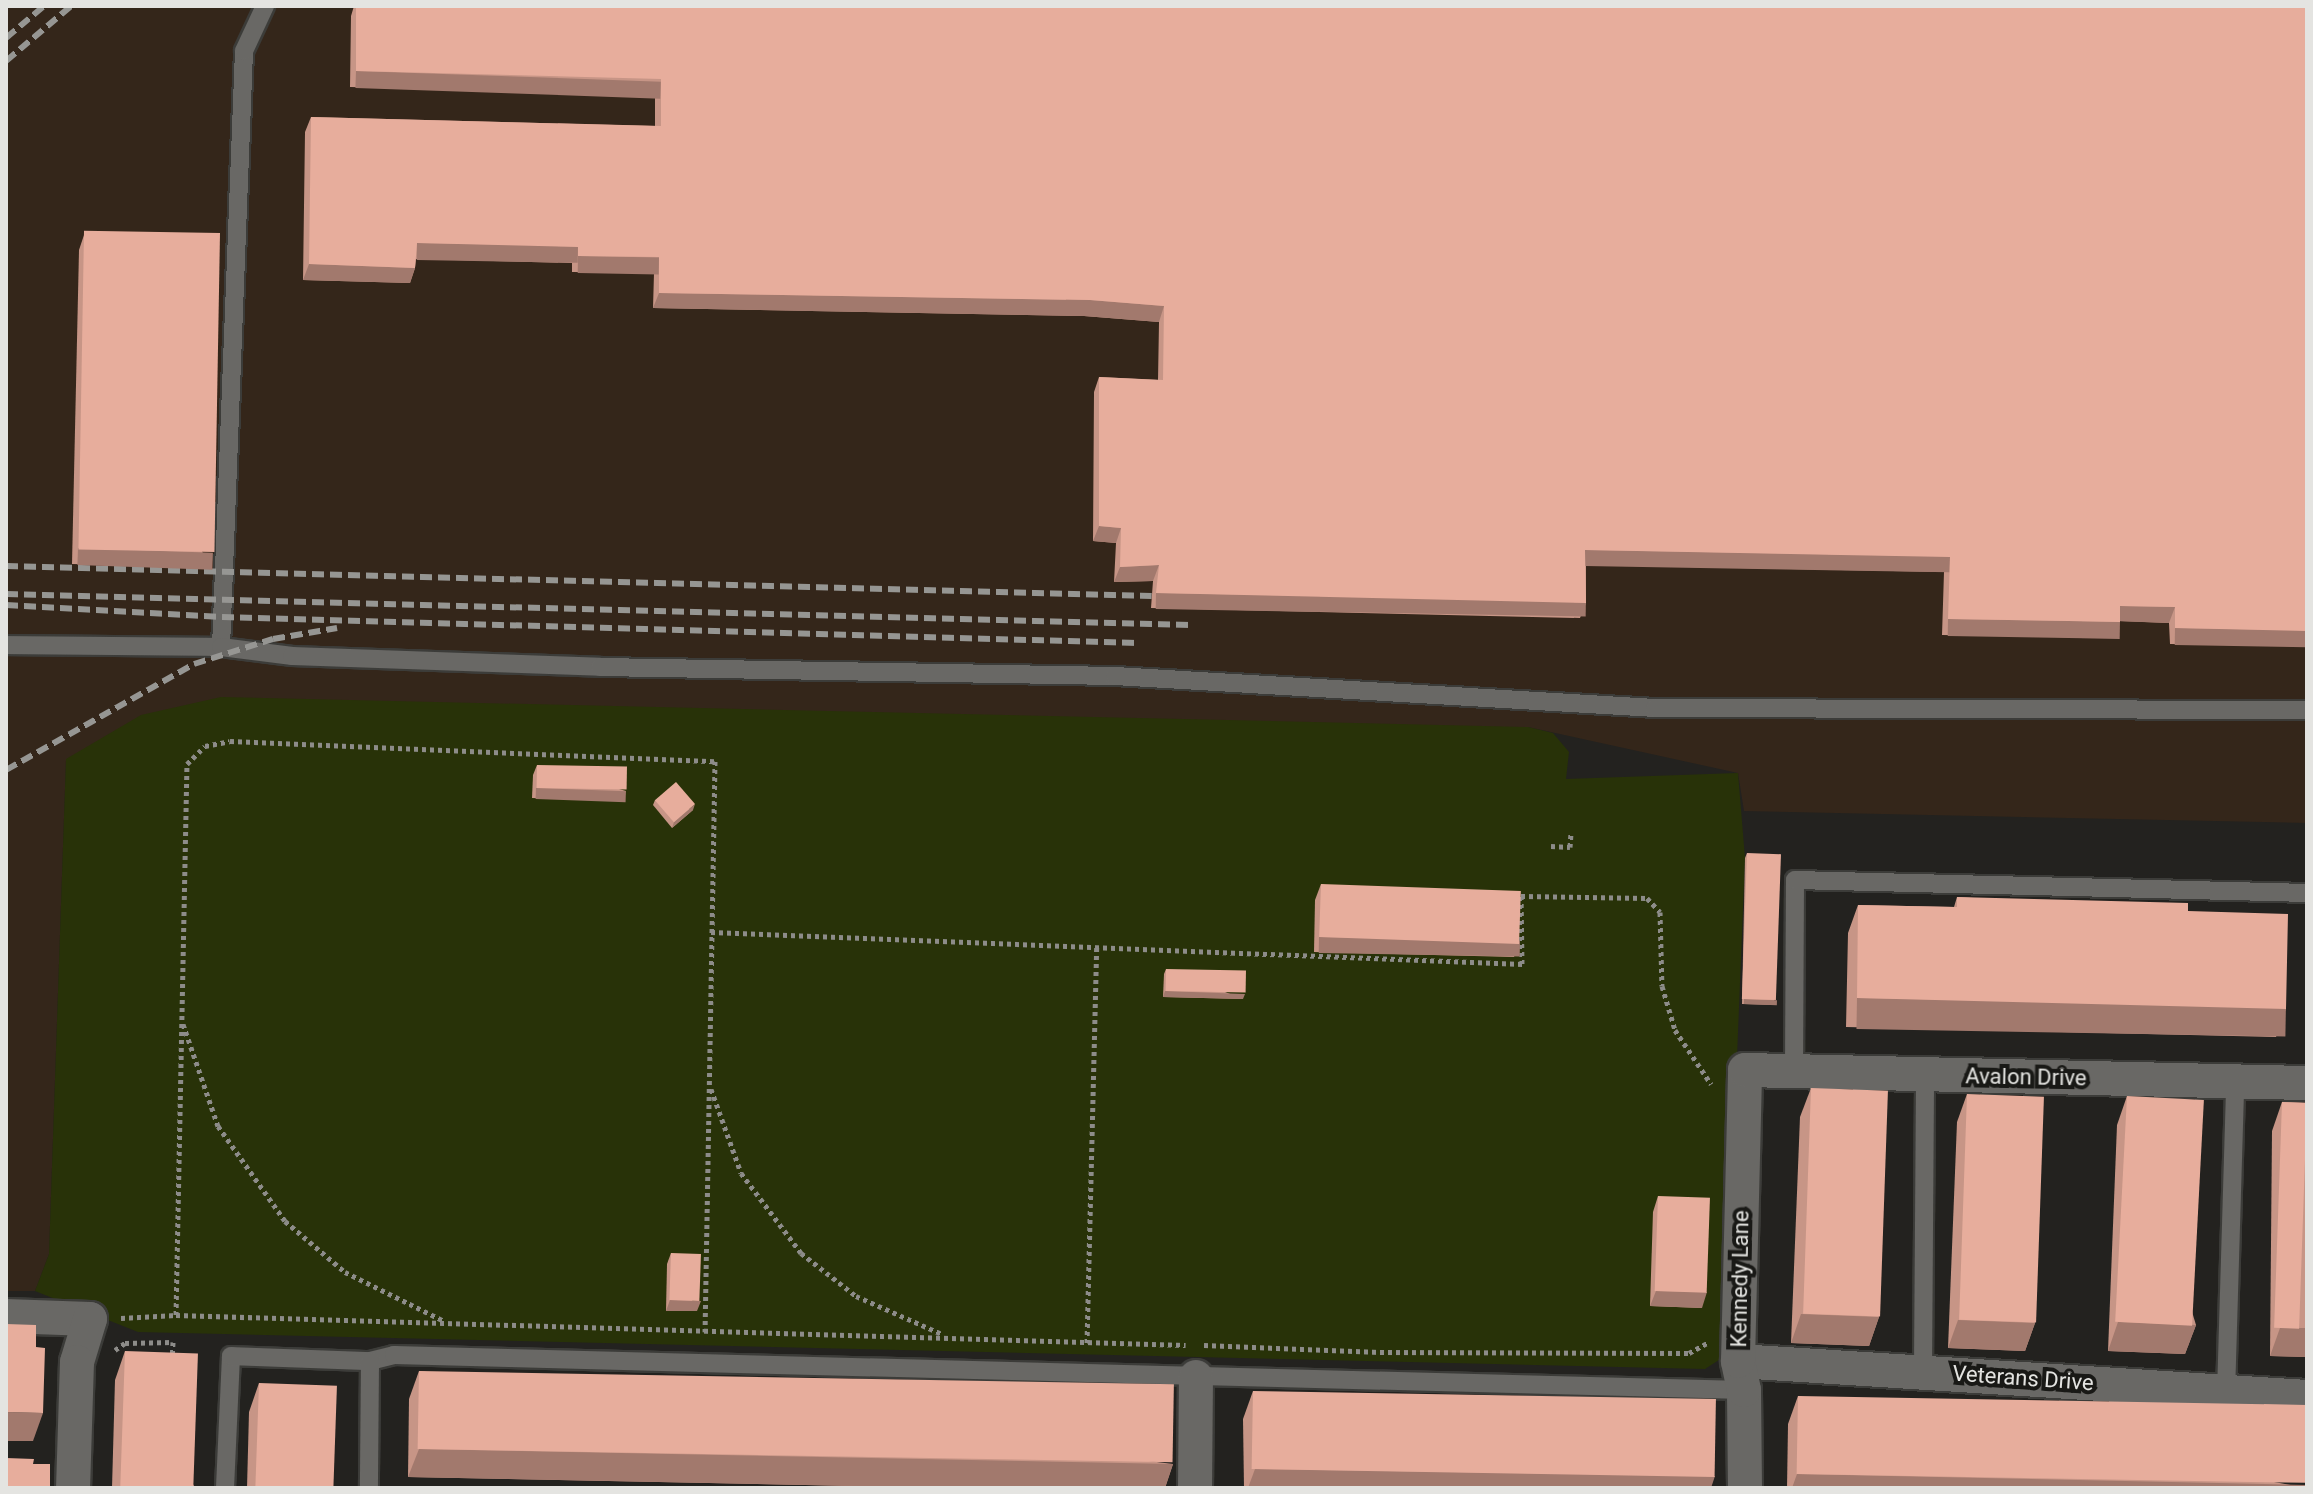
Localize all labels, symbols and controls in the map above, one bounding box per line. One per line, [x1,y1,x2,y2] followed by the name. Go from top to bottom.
[1965,1063,2087,1091] street label: Avalon Drive
[1726,1210,1754,1348] street label: Kennedy Lane
[1952,1360,2094,1396] street label: Veterans Drive

